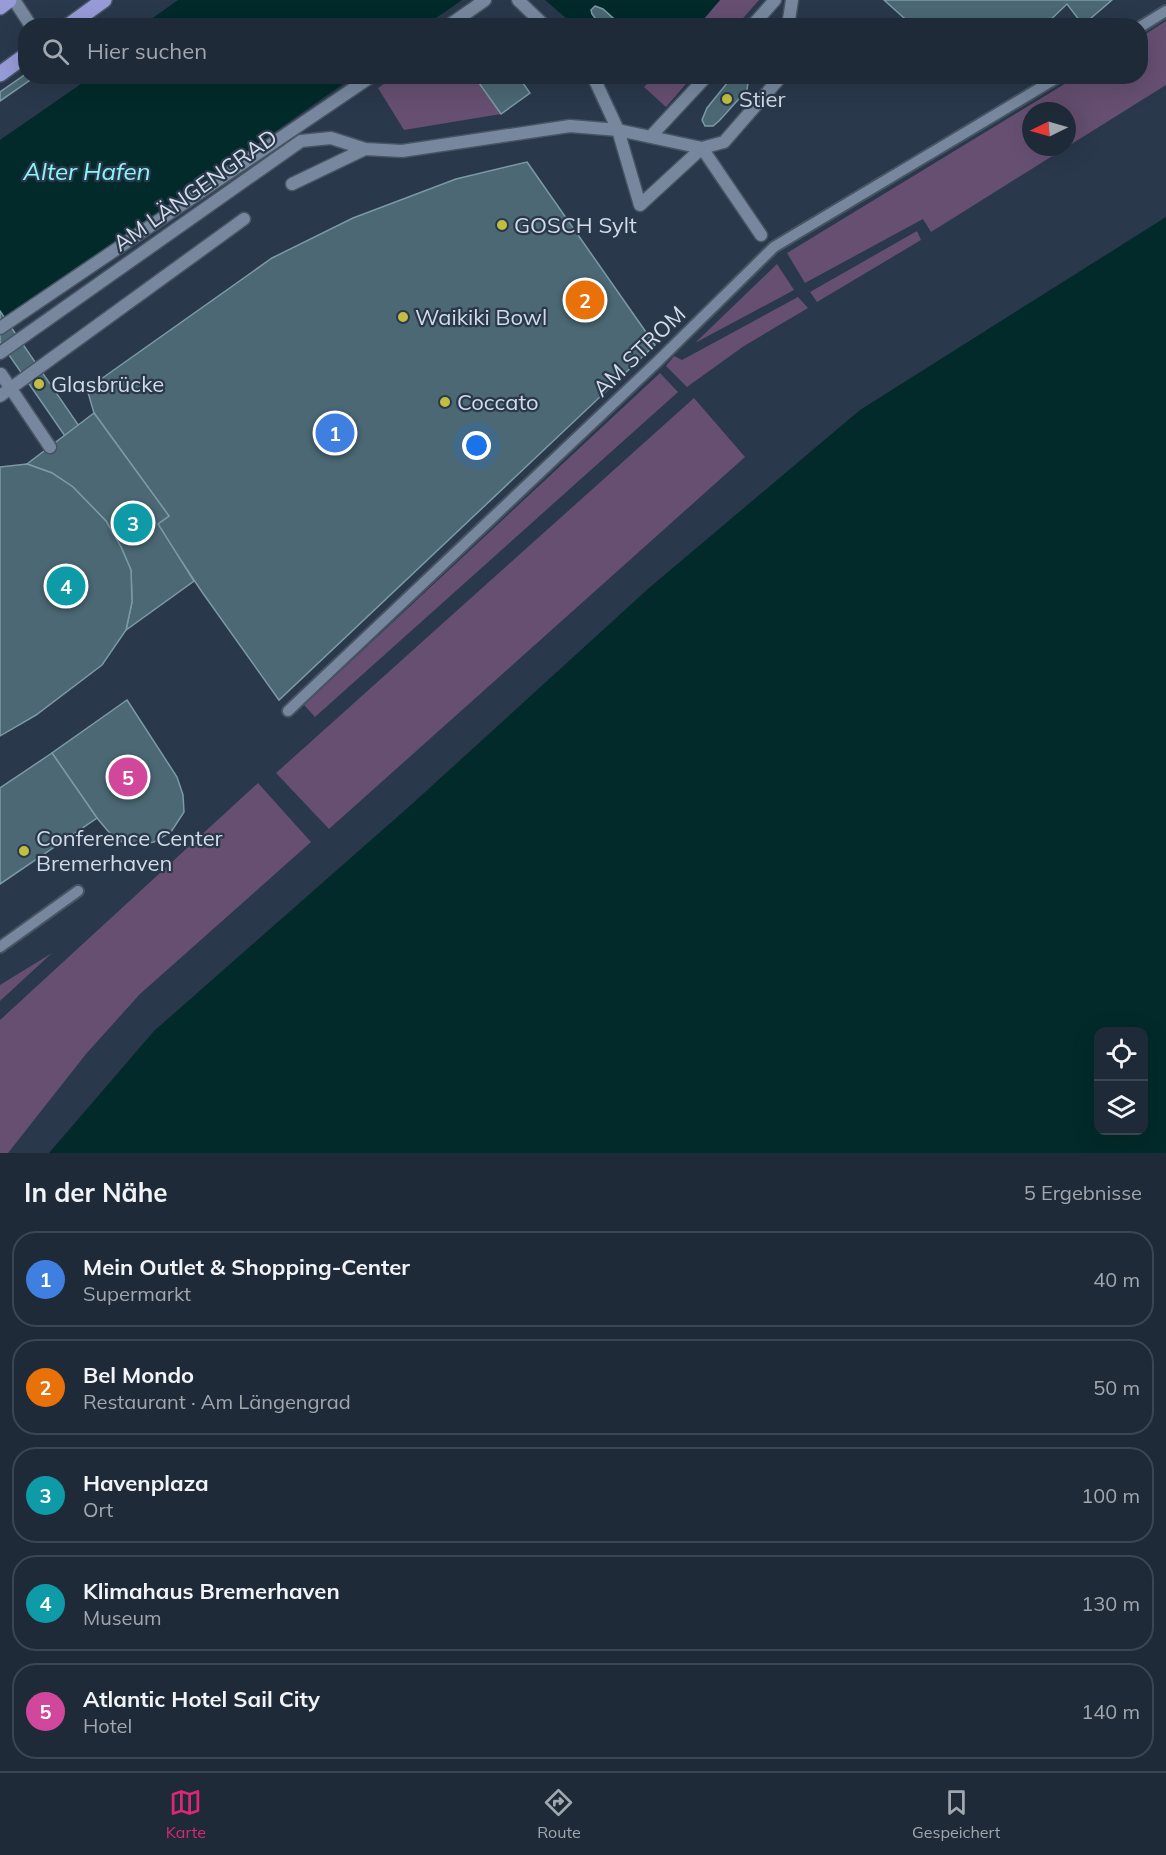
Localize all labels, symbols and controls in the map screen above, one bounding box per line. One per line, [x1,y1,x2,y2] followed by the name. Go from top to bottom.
[18,18,1148,84] search box
[39,35,72,68] icon: search
[87,37,207,65] text: Hier suchen
[739,85,786,113] place label: Stier
[720,92,734,106] marker: Stier
[1022,102,1076,156] north arrow
[107,123,283,257] street label: AM LÄNGENGRAD
[22,156,151,186] water label: Alter Hafen
[514,211,637,239] place label: GOSCH Sylt
[495,218,509,232] marker: GOSCH Sylt
[566,278,604,322] pin: 2
[587,300,691,402] street label: AM STROM
[415,303,547,331] place label: Waikiki Bowl
[396,310,410,324] marker: Waikiki Bowl
[51,370,164,398] place label: Glasbrücke
[32,377,46,391] marker: Glasbrücke
[457,388,539,416] place label: Coccato
[438,395,452,409] marker: Coccato
[316,410,354,456] pin: 1
[462,431,491,460] your location
[114,500,152,546] pin: 3
[46,564,86,608] pin: 4
[108,754,148,800] pin: 5
[36,824,223,877] place label: Conference Center Bremerhaven
[17,844,31,858] marker: Conference Center Bremerhaven
[1094,1027,1148,1135] map controls
[1094,1027,1148,1081] button: locate
[1094,1081,1148,1135] button: layers
[24,1176,168,1209] text: In der Nähe
[1024,1180,1142,1205] text: 5 Ergebnisse
[83,1253,410,1281] text: Mein Outlet & Shopping-Center
[40,1267,52,1292] text: 1
[1093,1267,1140,1292] text: 40 m
[83,1281,191,1306] text: Supermarkt
[83,1361,194,1389] text: Bel Mondo
[40,1375,52,1400] text: 2
[1093,1375,1140,1400] text: 50 m
[83,1389,351,1414] text: Restaurant · Am Längengrad
[83,1469,209,1497] text: Havenplaza
[40,1483,52,1508] text: 3
[1081,1483,1140,1508] text: 100 m
[83,1497,113,1522] text: Ort
[83,1577,340,1605] text: Klimahaus Bremerhaven
[40,1591,52,1616] text: 4
[1081,1591,1140,1616] text: 130 m
[83,1605,162,1630] text: Museum
[83,1685,320,1713] text: Atlantic Hotel Sail City
[40,1699,52,1724] text: 5
[1081,1699,1140,1724] text: 140 m
[83,1713,132,1738] text: Hotel
[166,1786,206,1842] tab: Karte
[537,1786,581,1842] tab: Route
[912,1786,1000,1842] tab: Gespeichert

